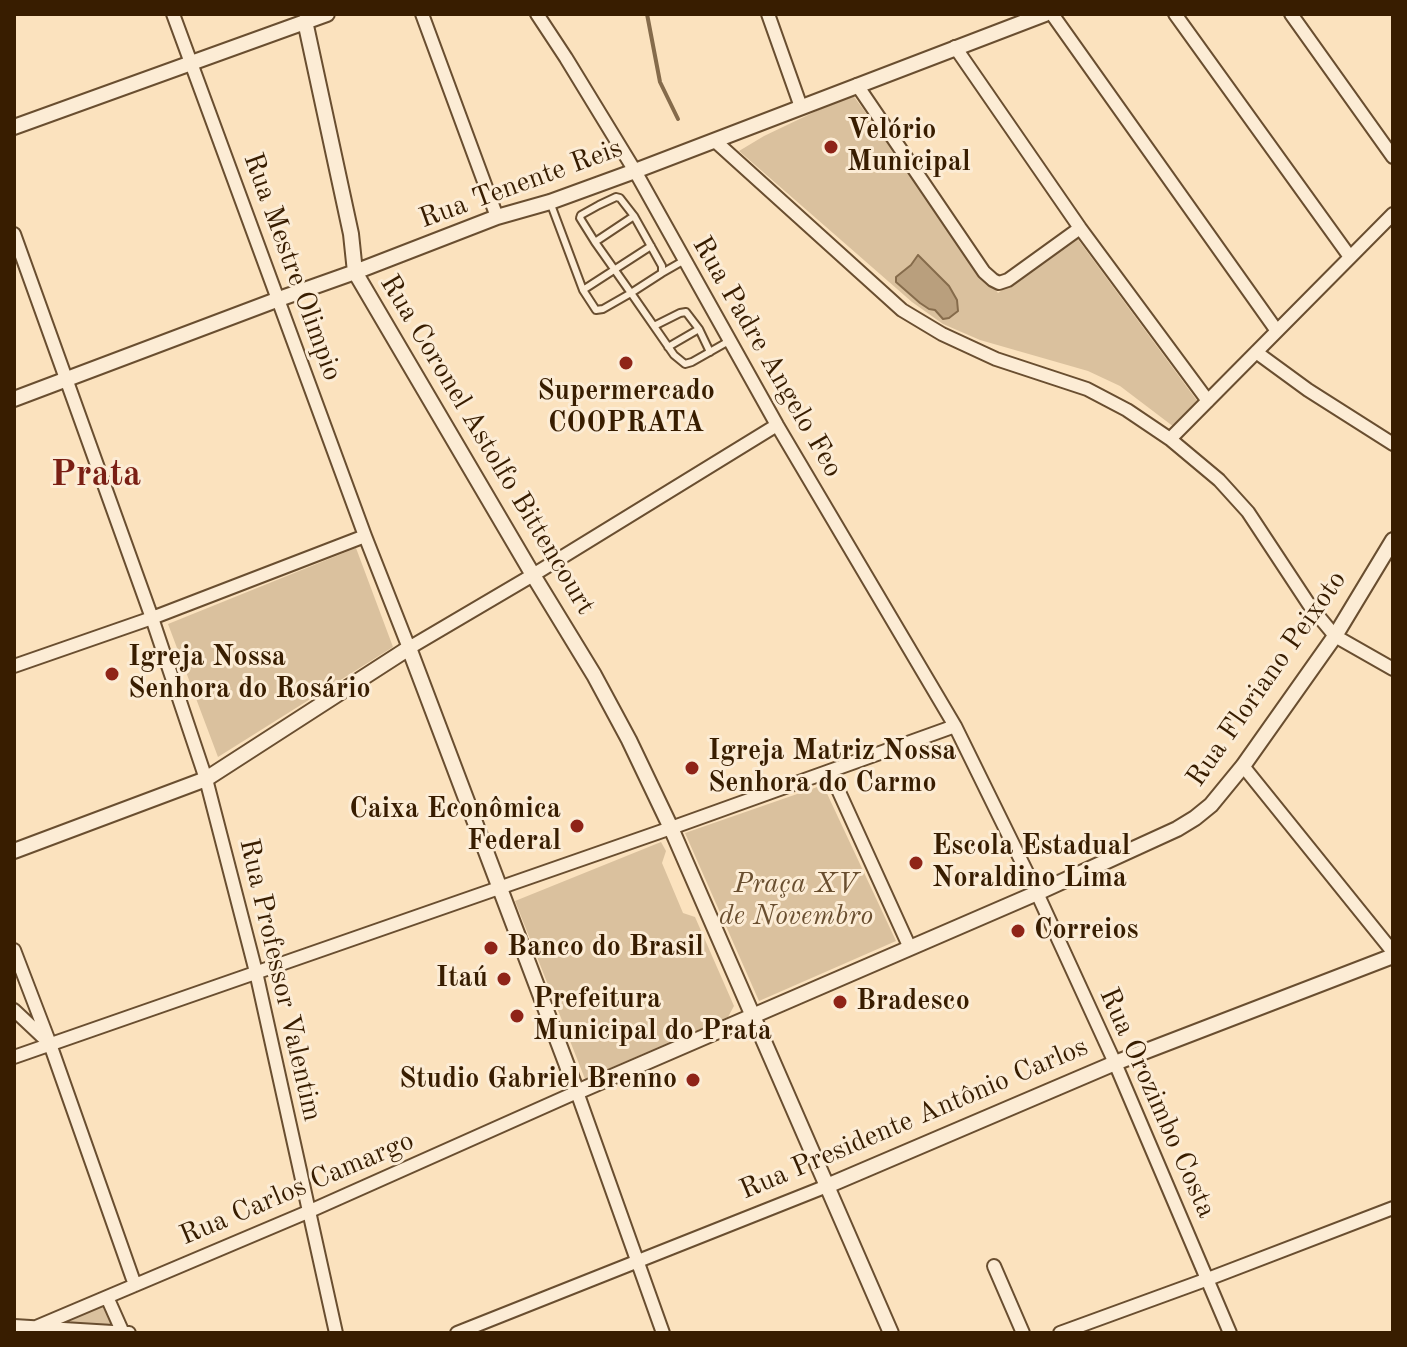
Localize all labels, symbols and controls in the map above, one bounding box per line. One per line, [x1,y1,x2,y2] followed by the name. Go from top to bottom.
[847,114,971,180] place label: Velório Municipal
[415,132,627,236] street label: Rua Tenente Reis
[822,138,840,156] marker: Velório Municipal
[235,148,349,386] street label: Rua Mestre Olimpio
[684,231,850,483] street label: Rua Padre Angelo Feo
[372,269,602,621] street label: Rua Coronel Astolfo Bittencourt
[617,354,635,372] marker: Supermercado COOPRATA
[537,375,715,441] place label: Supermercado COOPRATA
[51,454,141,498] district label: Prata
[1180,564,1354,794] street label: Rua Floriano Peixoto
[128,641,371,707] place label: Igreja Nossa Senhora do Rosário
[103,665,121,683] marker: Igreja Nossa Senhora do Rosário
[708,735,957,801] place label: Igreja Matriz Nossa Senhora do Carmo
[683,759,701,777] marker: Igreja Matriz Nossa Senhora do Carmo
[349,793,561,859] place label: Caixa Econômica Federal
[568,817,586,835] marker: Caixa Econômica Federal
[932,830,1130,896] place label: Escola Estadual Noraldino Lima
[231,835,329,1125] street label: Rua Professor Valentim
[907,854,925,872] marker: Escola Estadual Noraldino Lima
[719,868,873,934] park label: Praça XV de Novembro
[1034,914,1139,948] place label: Correios
[1009,922,1027,940] marker: Correios
[507,931,704,965] place label: Banco do Brasil
[482,939,500,957] marker: Banco do Brasil
[436,962,488,996] place label: Itaú
[495,970,513,988] marker: Itaú
[533,983,772,1049] place label: Prefeitura Municipal do Prata
[1091,983,1223,1223] street label: Rua Orozimbo Costa
[856,985,970,1019] place label: Bradesco
[831,993,849,1011] marker: Bradesco
[508,1007,526,1025] marker: Prefeitura Municipal do Prata
[735,1030,1093,1208] street label: Rua Presidente Antônio Carlos
[399,1063,677,1097] place label: Studio Gabriel Brenno
[684,1071,702,1089] marker: Studio Gabriel Brenno
[175,1124,419,1254] street label: Rua Carlos Camargo

